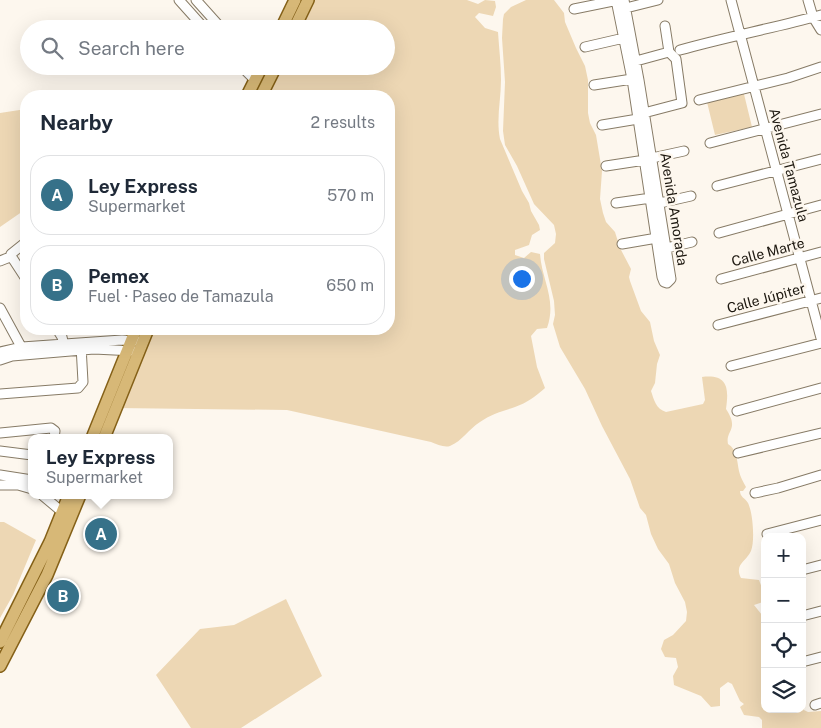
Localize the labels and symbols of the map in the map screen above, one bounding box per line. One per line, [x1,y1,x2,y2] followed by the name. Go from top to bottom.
[766,106,812,224] street label: Avenida Tamazula
[657,151,691,267] street label: Avenida Amorada
[730,235,806,269] street label: Calle Marte
[509,266,535,292] your location
[725,280,807,316] street label: Calle Júpiter
[85,515,117,553] pin: A
[47,577,79,615] pin: B

